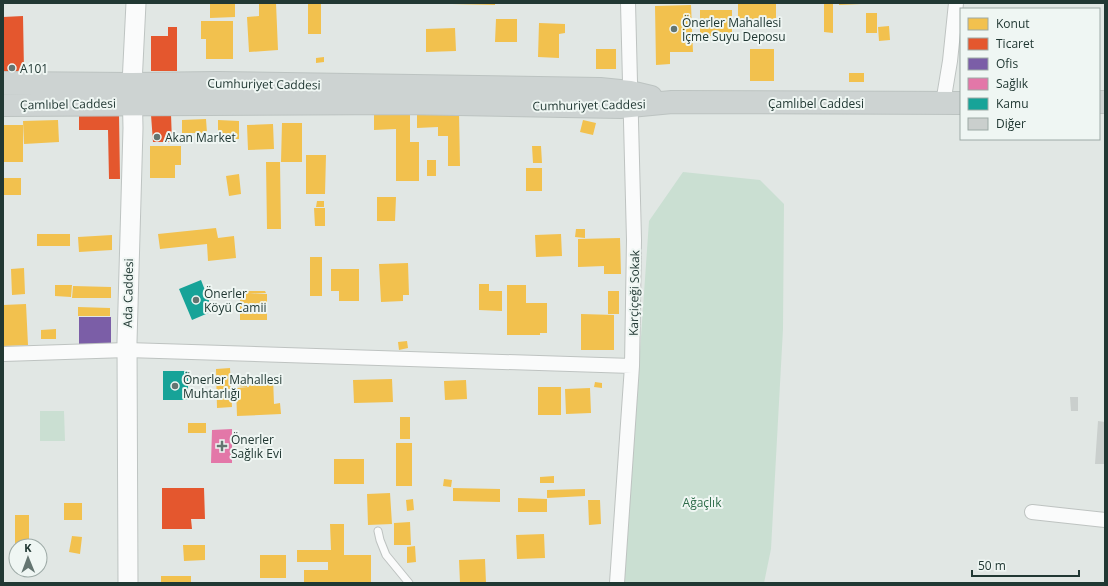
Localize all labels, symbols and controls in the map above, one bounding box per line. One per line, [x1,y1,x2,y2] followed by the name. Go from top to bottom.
[960,8,1100,140] legend
[682,14,786,45] place label: Önerler Mahallesi İçme Suyu Deposu
[996,15,1030,32] text: Konut
[669,24,679,34] marker: Önerler Mahallesi İçme Suyu Deposu
[996,35,1034,52] text: Ticaret
[996,55,1018,72] text: Ofis
[20,60,48,77] place label: A101
[7,63,17,73] marker: A101
[207,75,321,93] street label: Cumhuriyet Caddesi
[996,75,1029,92] text: Sağlık
[20,95,116,113] street label: Çamlıbel Caddesi
[768,95,864,112] street label: Çamlıbel Caddesi
[996,95,1028,112] text: Kamu
[532,96,646,114] street label: Cumhuriyet Caddesi
[996,115,1026,132] text: Diğer
[165,129,236,146] place label: Akan Market
[152,132,162,142] marker: Akan Market
[625,249,643,336] street label: Karçiçeği Sokak
[119,258,137,328] street label: Ada Caddesi
[204,285,266,316] place label: Önerler Köyü Camii
[191,295,201,305] marker: Önerler Köyü Camii
[183,371,282,402] place label: Önerler Mahallesi Muhtarlığı
[170,381,180,391] marker: Önerler Mahallesi Muhtarlığı
[231,431,282,462] place label: Önerler Sağlık Evi
[216,440,228,452] marker: Önerler Sağlık Evi
[683,494,722,511] park label: Ağaçlık
[8,538,48,578] north arrow
[24,540,32,555] text: K
[972,552,1079,578] scale bar
[978,557,1006,574] text: 50 m

